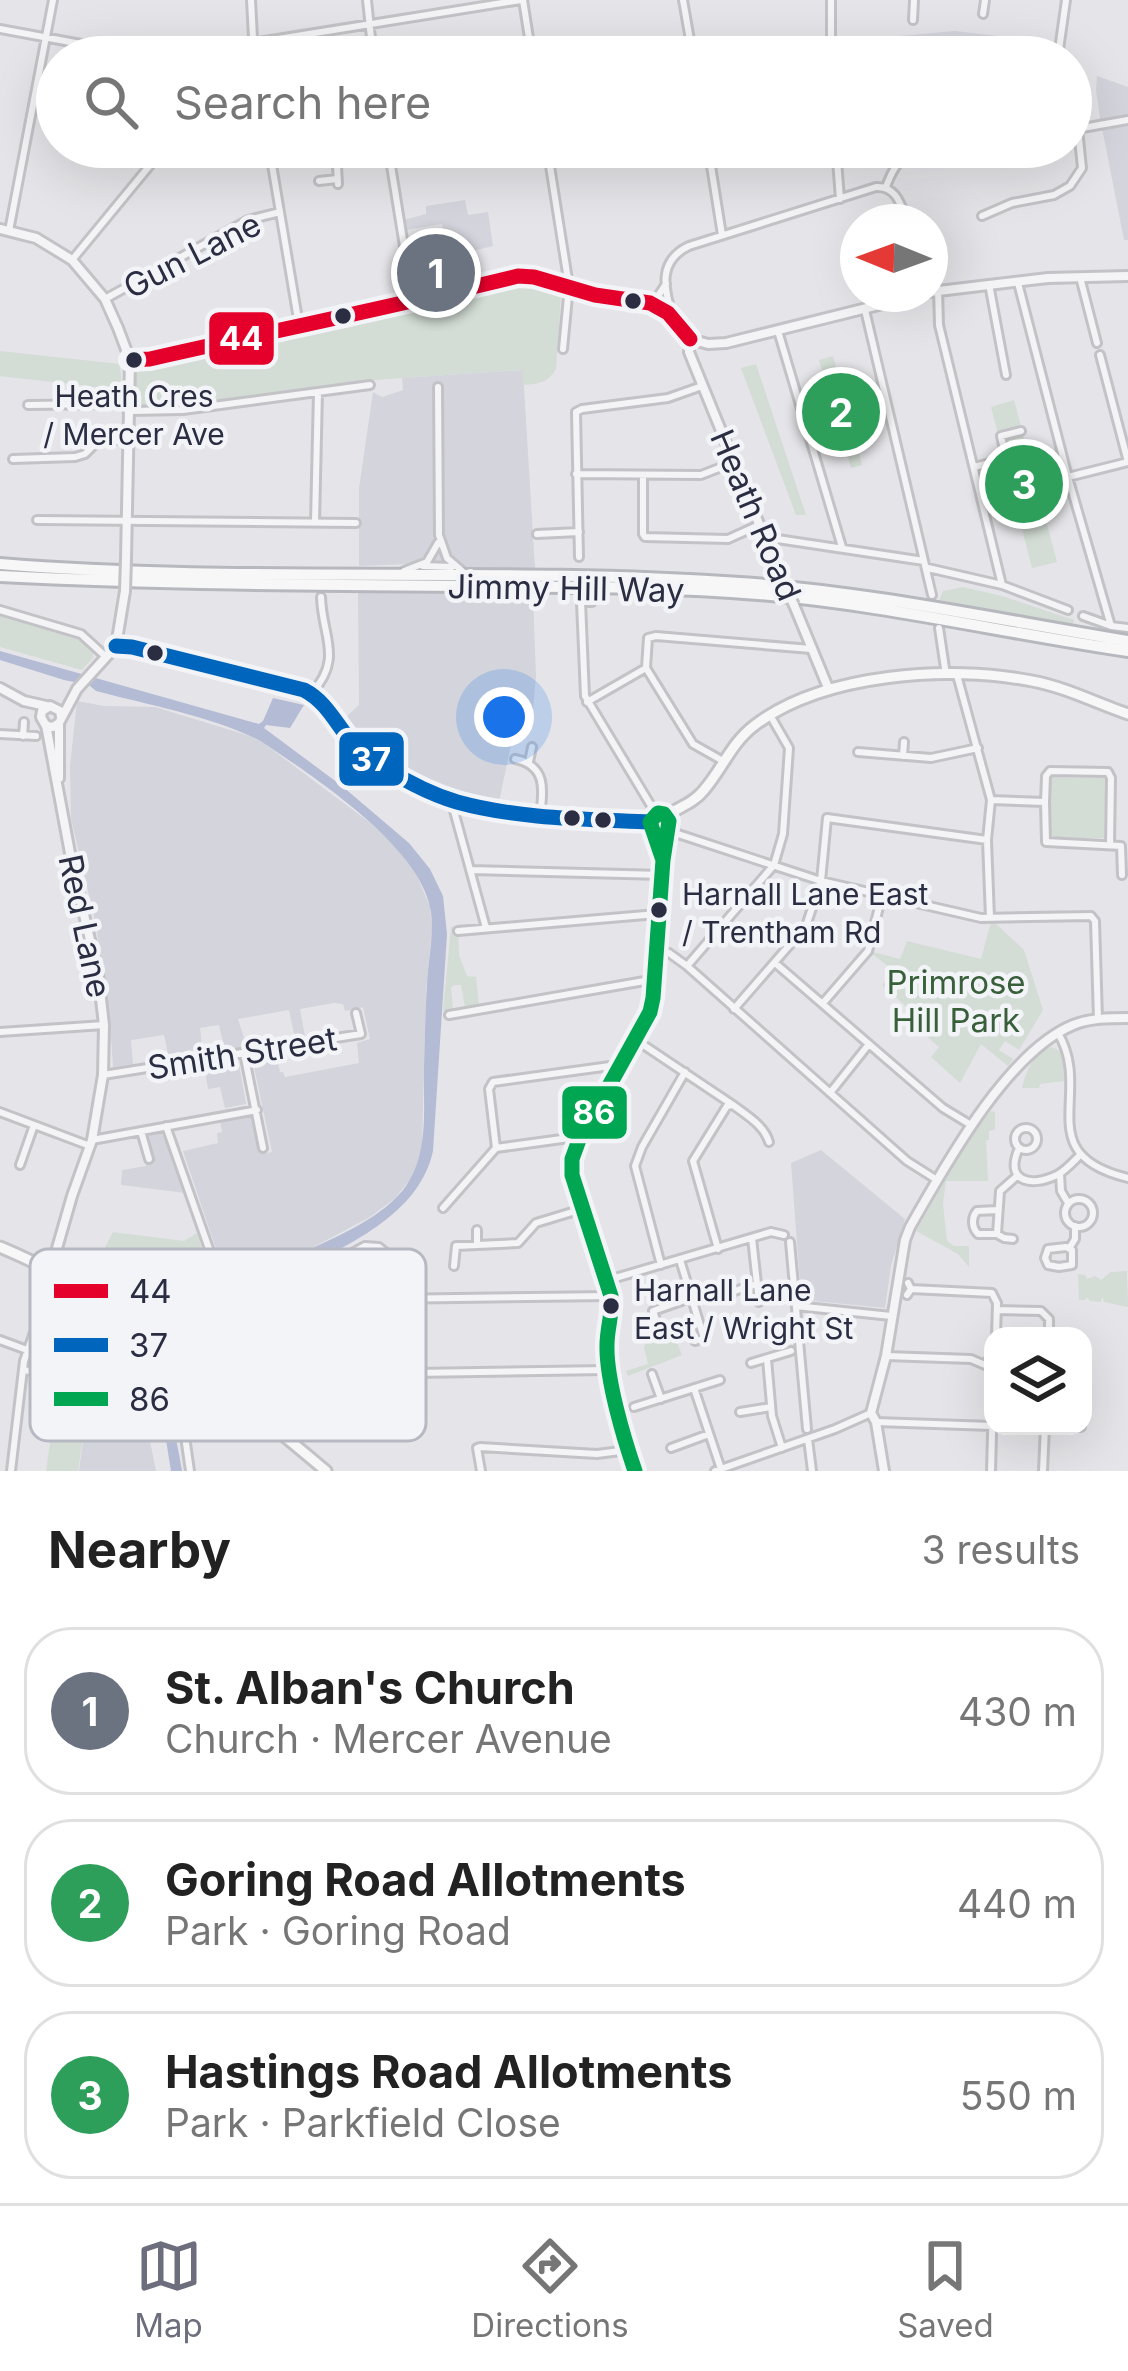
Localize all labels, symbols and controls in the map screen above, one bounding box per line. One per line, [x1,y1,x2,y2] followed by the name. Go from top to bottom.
[36,36,1092,168] search box
[78,69,144,135] icon: search
[174,75,431,130] text: Search here
[117,203,267,307] street label: Gun Lane
[840,204,948,312] north arrow
[397,228,475,318] pin: 1
[622,290,644,312] unlabelled marker
[332,305,354,327] unlabelled marker
[207,310,276,367] line badge: 44
[219,318,263,358] text: 44
[123,349,145,371] marker: Heath Cres / Mercer Ave
[802,367,880,457] pin: 2
[43,378,225,452] place label: Heath Cres / Mercer Ave
[702,424,810,606] street label: Heath Road
[985,439,1063,529] pin: 3
[447,566,685,610] street label: Jimmy Hill Way
[144,642,166,664] unlabelled marker
[474,687,534,747] your location
[337,730,406,788] line badge: 37
[351,739,391,779] text: 37
[561,807,583,829] unlabelled marker
[592,809,614,831] unlabelled marker
[50,851,120,1001] street label: Red Lane
[682,876,929,950] place label: Harnall Lane East / Trentham Rd
[648,899,670,921] marker: Harnall Lane East / Trentham Rd
[886,962,1026,1040] park label: Primrose Hill Park
[145,1018,340,1088] street label: Smith Street
[560,1084,629,1141] line badge: 86
[573,1092,615,1132] text: 86
[30,1249,426,1441] legend
[129,1271,172,1311] text: 44
[634,1272,853,1346] place label: Harnall Lane East / Wright St
[600,1295,622,1317] marker: Harnall Lane East / Wright St
[129,1325,168,1365] text: 37
[984,1327,1092,1435] map controls
[984,1327,1092,1435] button: layers
[129,1379,170,1419] text: 86
[48,1519,231,1580] text: Nearby
[922,1526,1080,1573] text: 3 results
[165,1660,575,1715] text: St. Alban's Church
[82,1688,98,1735] text: 1
[958,1688,1077,1735] text: 430 m
[165,1715,612,1762] text: Church · Mercer Avenue
[165,1852,686,1907] text: Goring Road Allotments
[78,1880,102,1927] text: 2
[957,1880,1077,1927] text: 440 m
[165,1907,511,1954] text: Park · Goring Road
[165,2044,732,2099] text: Hastings Road Allotments
[77,2072,103,2119] text: 3
[960,2072,1077,2119] text: 550 m
[165,2099,561,2146] text: Park · Parkfield Close
[134,2233,203,2345] tab: Map
[471,2233,629,2345] tab: Directions
[897,2233,994,2345] tab: Saved

